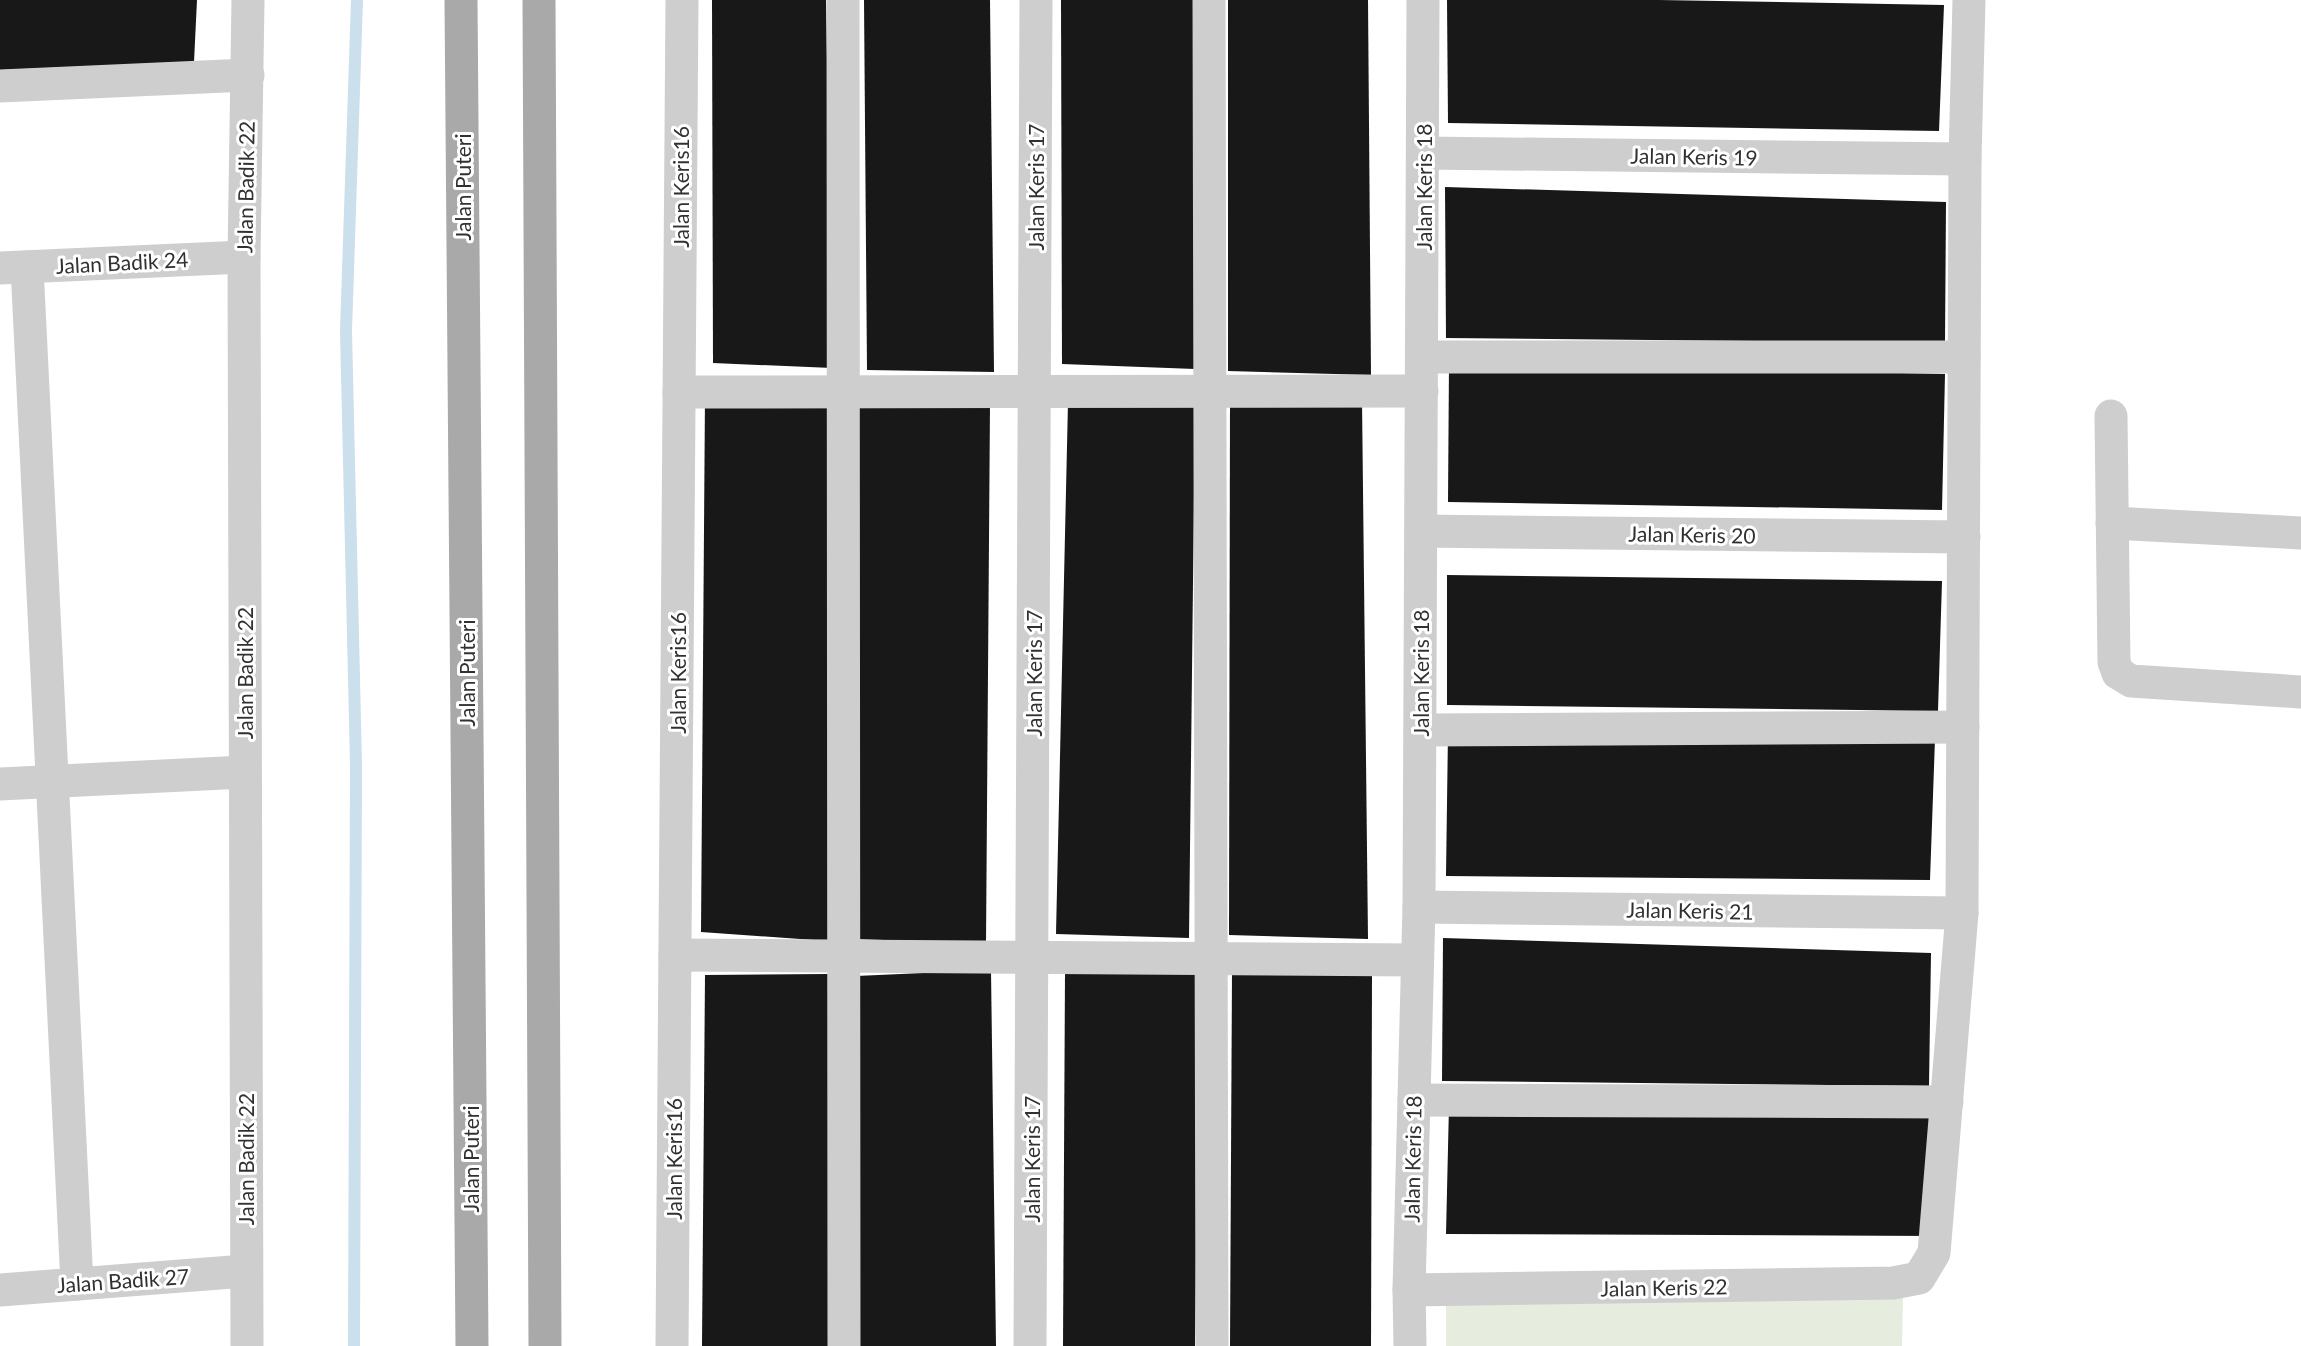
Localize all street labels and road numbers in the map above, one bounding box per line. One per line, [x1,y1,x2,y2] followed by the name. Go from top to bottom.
[231,121,259,253] street label: Jalan Badik 22
[1023,123,1048,251] street label: Jalan Keris 17
[1411,123,1436,251] street label: Jalan Keris 18
[668,126,693,248] street label: Jalan Keris16
[450,134,475,240] street label: Jalan Puteri
[1630,142,1758,170] street label: Jalan Keris 19
[55,246,189,278] street label: Jalan Badik 24
[1628,520,1756,548] street label: Jalan Keris 20
[232,607,257,739] street label: Jalan Badik 22
[1021,609,1046,737] street label: Jalan Keris 17
[1408,609,1433,737] street label: Jalan Keris 18
[665,612,690,734] street label: Jalan Keris16
[454,620,479,726] street label: Jalan Puteri
[1626,896,1754,924] street label: Jalan Keris 21
[233,1093,258,1225] street label: Jalan Badik 22
[1019,1095,1044,1223] street label: Jalan Keris 17
[1398,1095,1426,1223] street label: Jalan Keris 18
[661,1098,686,1220] street label: Jalan Keris16
[458,1106,483,1212] street label: Jalan Puteri
[56,1263,190,1297] street label: Jalan Badik 27
[1600,1273,1728,1301] street label: Jalan Keris 22

